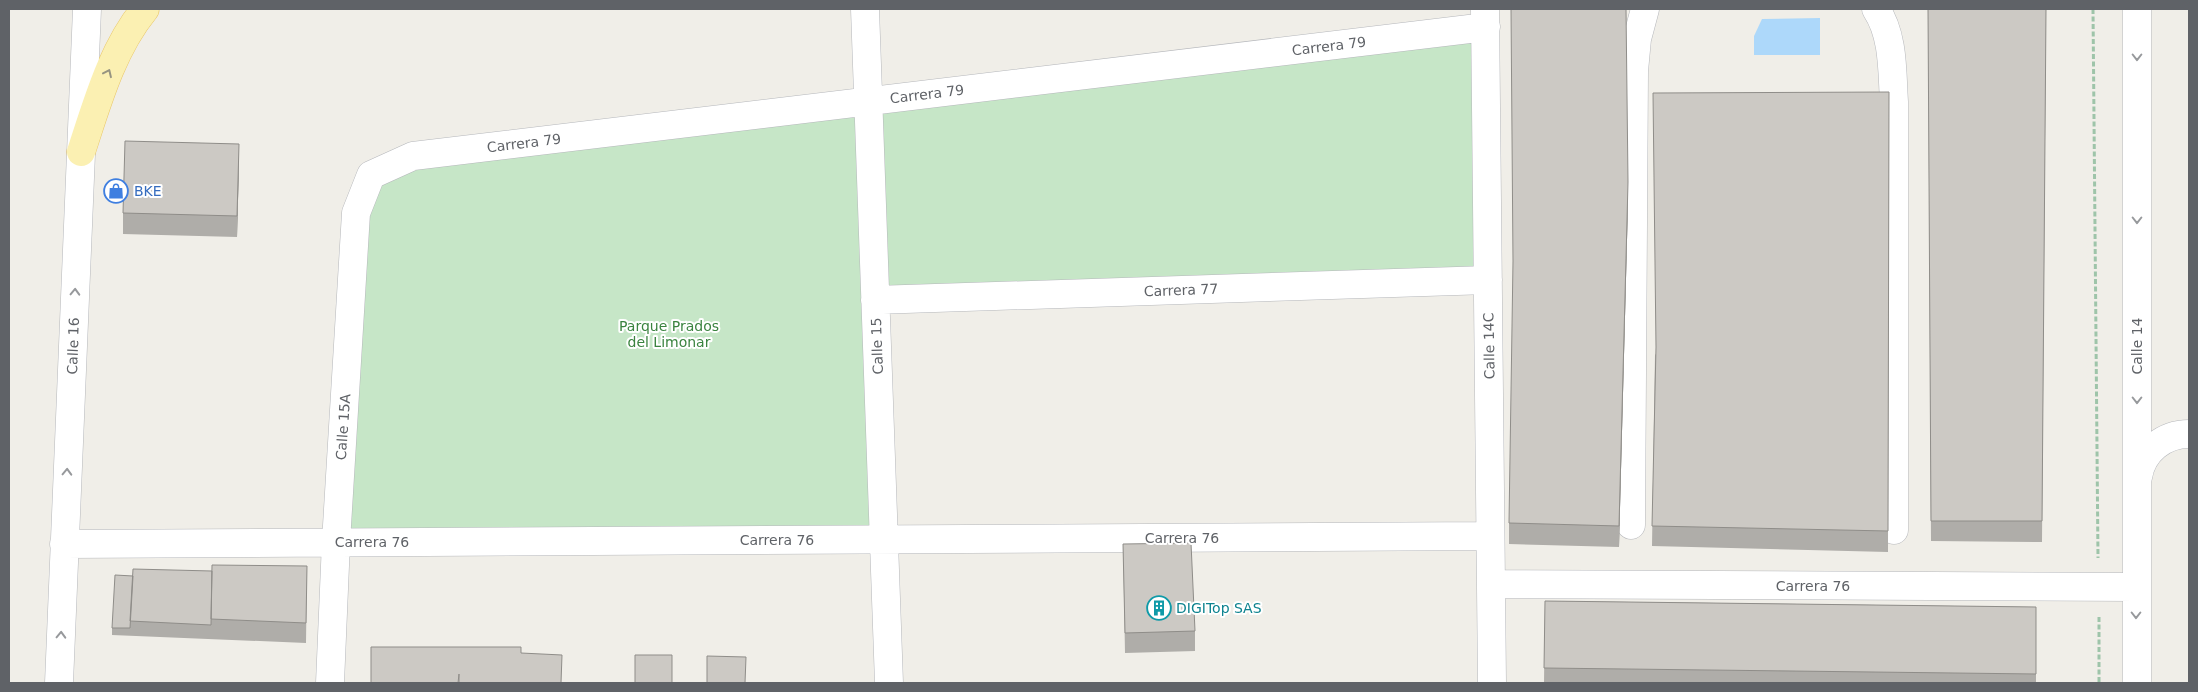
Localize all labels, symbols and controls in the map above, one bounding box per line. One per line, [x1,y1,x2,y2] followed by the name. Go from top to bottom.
[1291,34,1367,58] street label: Carrera 79
[2132,54,2142,62] one-way arrow
[102,69,113,78] one-way arrow
[889,82,965,106] street label: Carrera 79
[486,131,562,155] street label: Carrera 79
[103,178,129,204] shop icon: BKE
[134,183,162,199] place label: BKE
[2132,216,2142,224] one-way arrow
[1143,281,1219,299] street label: Carrera 77
[69,288,80,296] one-way arrow
[1480,312,1498,380] street label: Calle 14C
[64,317,82,375] street label: Calle 16
[868,317,886,375] street label: Calle 15
[2129,317,2145,375] street label: Calle 14
[619,318,719,350] park label: Parque Prados del Limonar
[333,393,353,461] street label: Calle 15A
[2132,396,2142,404] one-way arrow
[62,468,73,476] one-way arrow
[1145,530,1219,546] street label: Carrera 76
[740,532,814,548] street label: Carrera 76
[335,534,409,550] street label: Carrera 76
[1776,578,1850,594] street label: Carrera 76
[1146,595,1172,621] building icon: DIGITop SAS
[1176,600,1262,616] place label: DIGITop SAS
[2131,612,2141,619] one-way arrow
[55,630,66,638] one-way arrow

